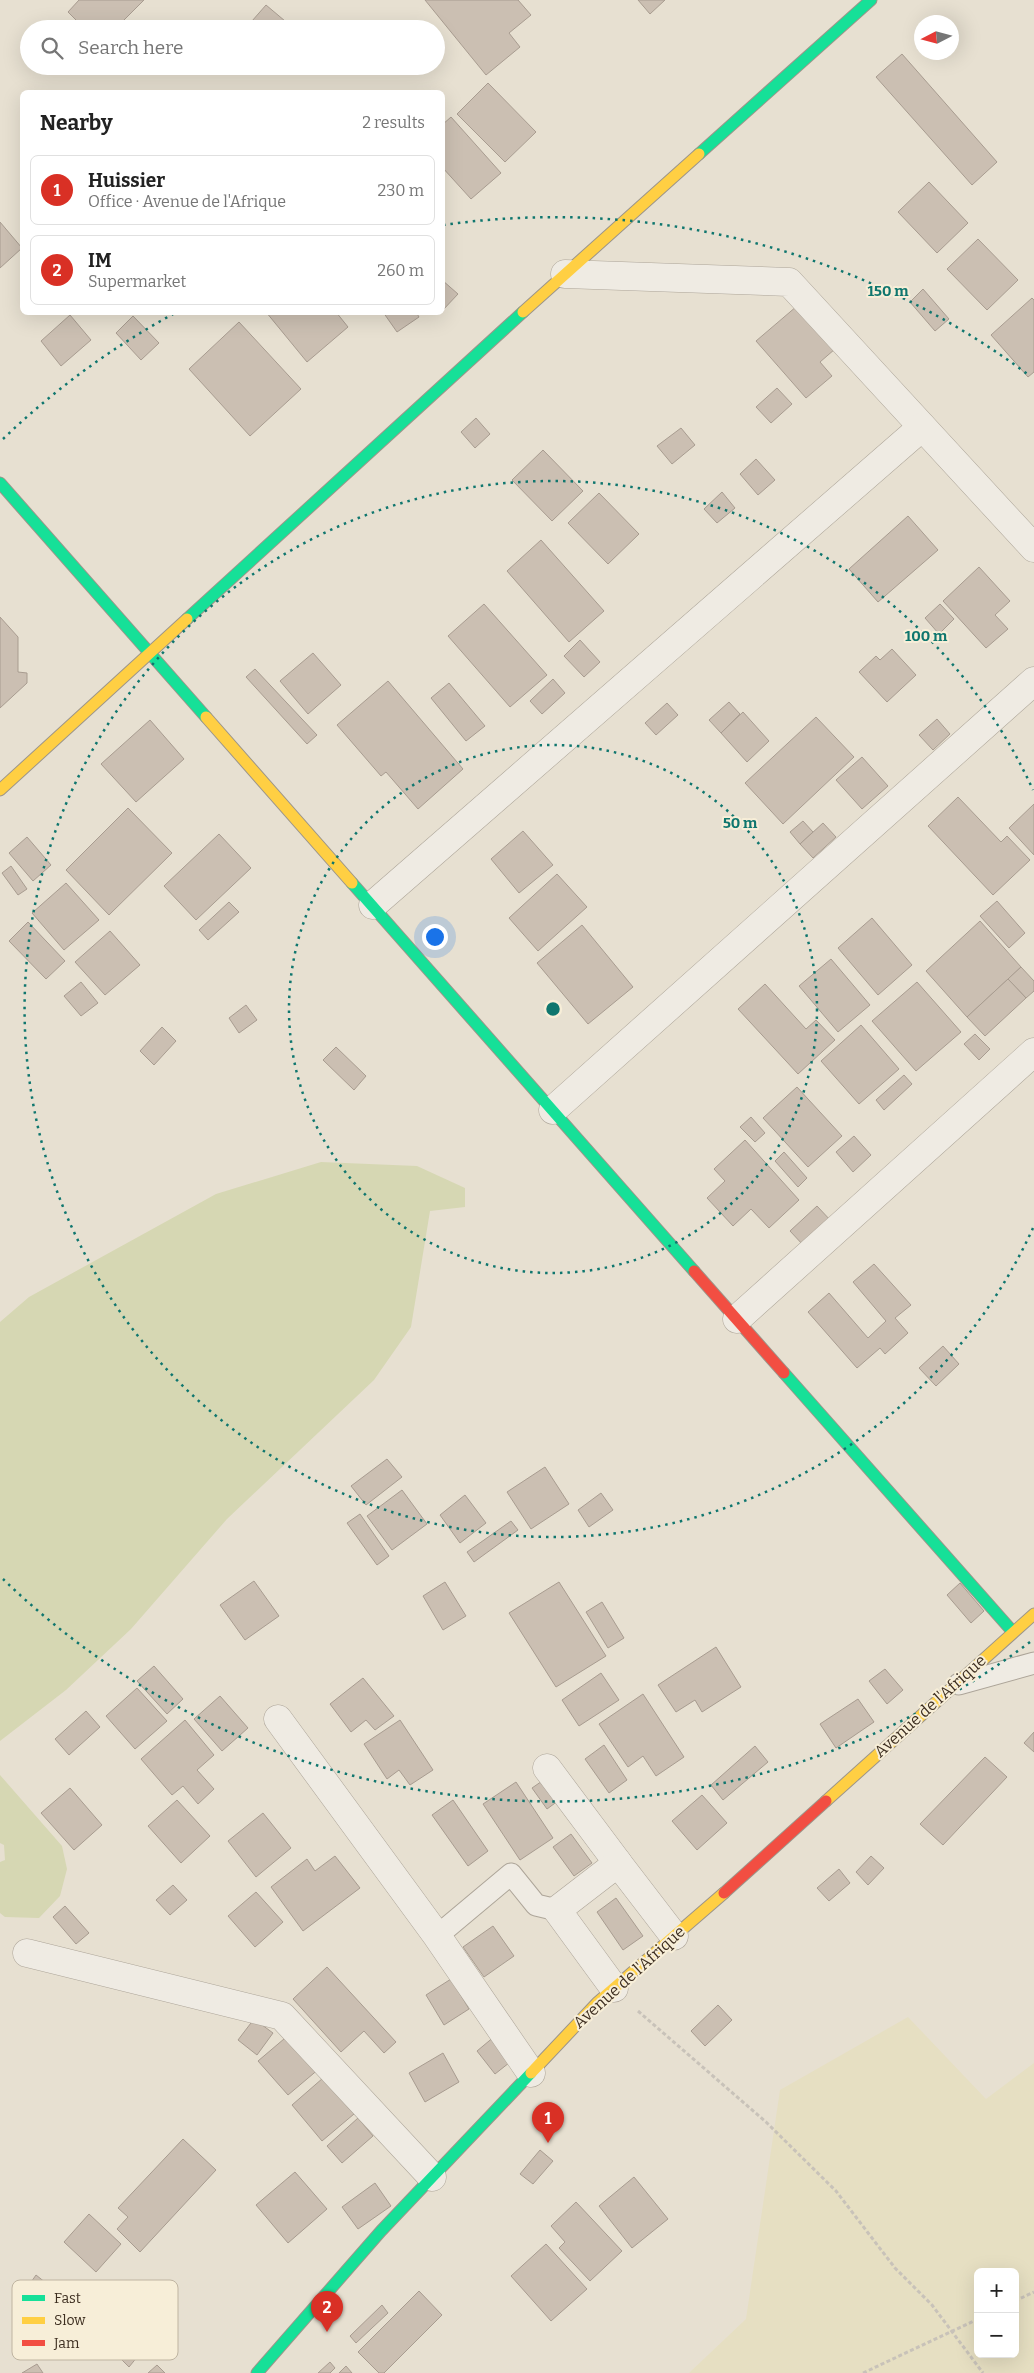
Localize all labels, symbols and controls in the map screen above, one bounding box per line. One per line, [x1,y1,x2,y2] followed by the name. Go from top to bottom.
[914,15,959,60] north arrow
[20,20,445,75] search box
[38,34,66,62] icon: search
[78,36,183,59] text: Search here
[40,110,113,136] text: Nearby
[362,113,425,132] text: 2 results
[88,169,165,192] text: Huissier
[54,181,60,200] text: 1
[377,181,424,200] text: 230 m
[88,192,286,211] text: Office · Avenue de l'Afrique
[88,249,111,272] text: IM
[52,261,62,280] text: 2
[377,261,424,280] text: 260 m
[88,272,186,291] text: Supermarket
[867,282,909,300] text: 150 m
[905,627,948,645] text: 100 m
[723,814,758,832] text: 50 m
[422,924,448,950] your location
[544,1000,562,1018] centre of rings
[870,1651,990,1761] street label: Avenue de l'Afrique
[569,1922,689,2032] street label: Avenue de l'Afrique
[532,2102,564,2143] pin: 1
[974,2268,1019,2358] map controls
[974,2268,1019,2313] button: +
[12,2280,178,2360] legend
[54,2290,81,2307] text: Fast
[311,2291,343,2332] pin: 2
[54,2312,86,2329] text: Slow
[974,2313,1019,2358] button: −
[53,2335,80,2352] text: Jam

